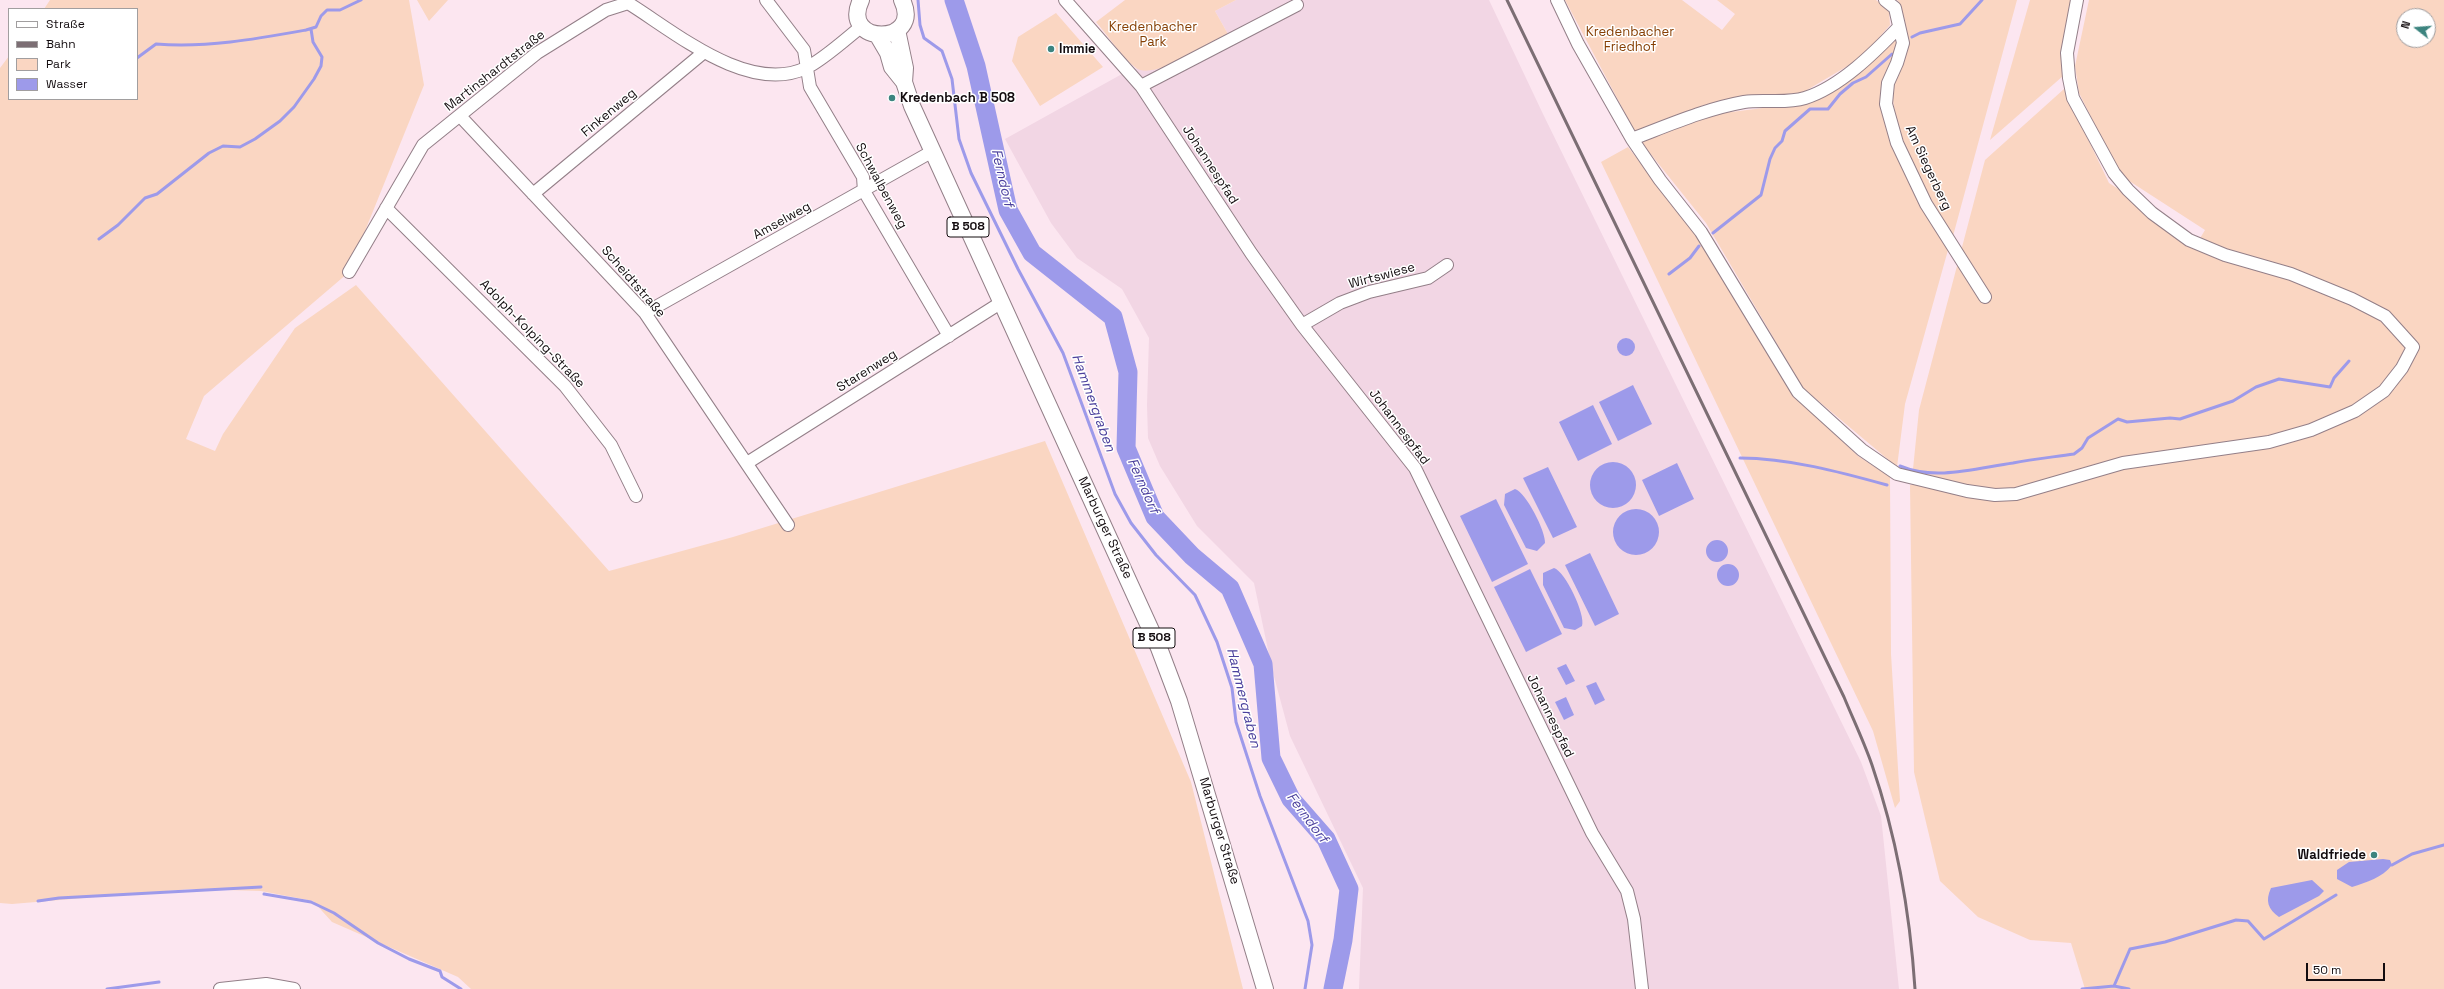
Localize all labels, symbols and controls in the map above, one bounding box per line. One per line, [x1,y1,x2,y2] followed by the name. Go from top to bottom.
[8,8,138,100] legend
[2396,8,2436,48] north arrow
[46,16,85,32] text: Straße
[1109,19,1197,50] park label: Kredenbacher Park
[2398,19,2413,30] text: N
[1586,24,1674,55] park label: Kredenbacher Friedhof
[442,27,548,115] street label: Martinshardtstraße
[46,36,76,52] text: Bahn
[1059,41,1096,57] place label: Immie
[1046,44,1056,54] marker: Immie
[46,56,71,72] text: Park
[46,76,88,92] text: Wasser
[578,86,640,140] street label: Finkenweg
[900,90,1015,106] place label: Kredenbach B 508
[887,93,897,103] marker: Kredenbach B 508
[1179,123,1241,207] street label: Johannespfad
[1902,123,1954,213] street label: Am Siegerberg
[852,140,910,232] street label: Schwalbenweg
[987,147,1017,209] water label: Ferndorf
[750,199,814,243] street label: Amselweg
[947,217,989,237] road number: B 508
[598,243,668,321] street label: Scheidtstraße
[1347,260,1417,292] street label: Wirtswiese
[476,277,588,391] street label: Adolph-Kolping-Straße
[834,346,900,396] street label: Starenweg
[1068,352,1118,454] water label: Hammergraben
[1365,386,1433,468] street label: Johannespfad
[1123,456,1163,516] water label: Ferndorf
[1075,474,1135,582] street label: Marburger Straße
[1133,628,1175,648] road number: B 508
[1222,646,1264,750] water label: Hammergraben
[1523,672,1577,760] street label: Johannespfad
[1195,776,1243,886] street label: Marburger Straße
[1283,789,1331,847] water label: Ferndorf
[2298,847,2366,863] place label: Waldfriede
[2369,850,2379,860] marker: Waldfriede
[2308,955,2387,981] scale bar
[2313,962,2341,978] text: 50 m

